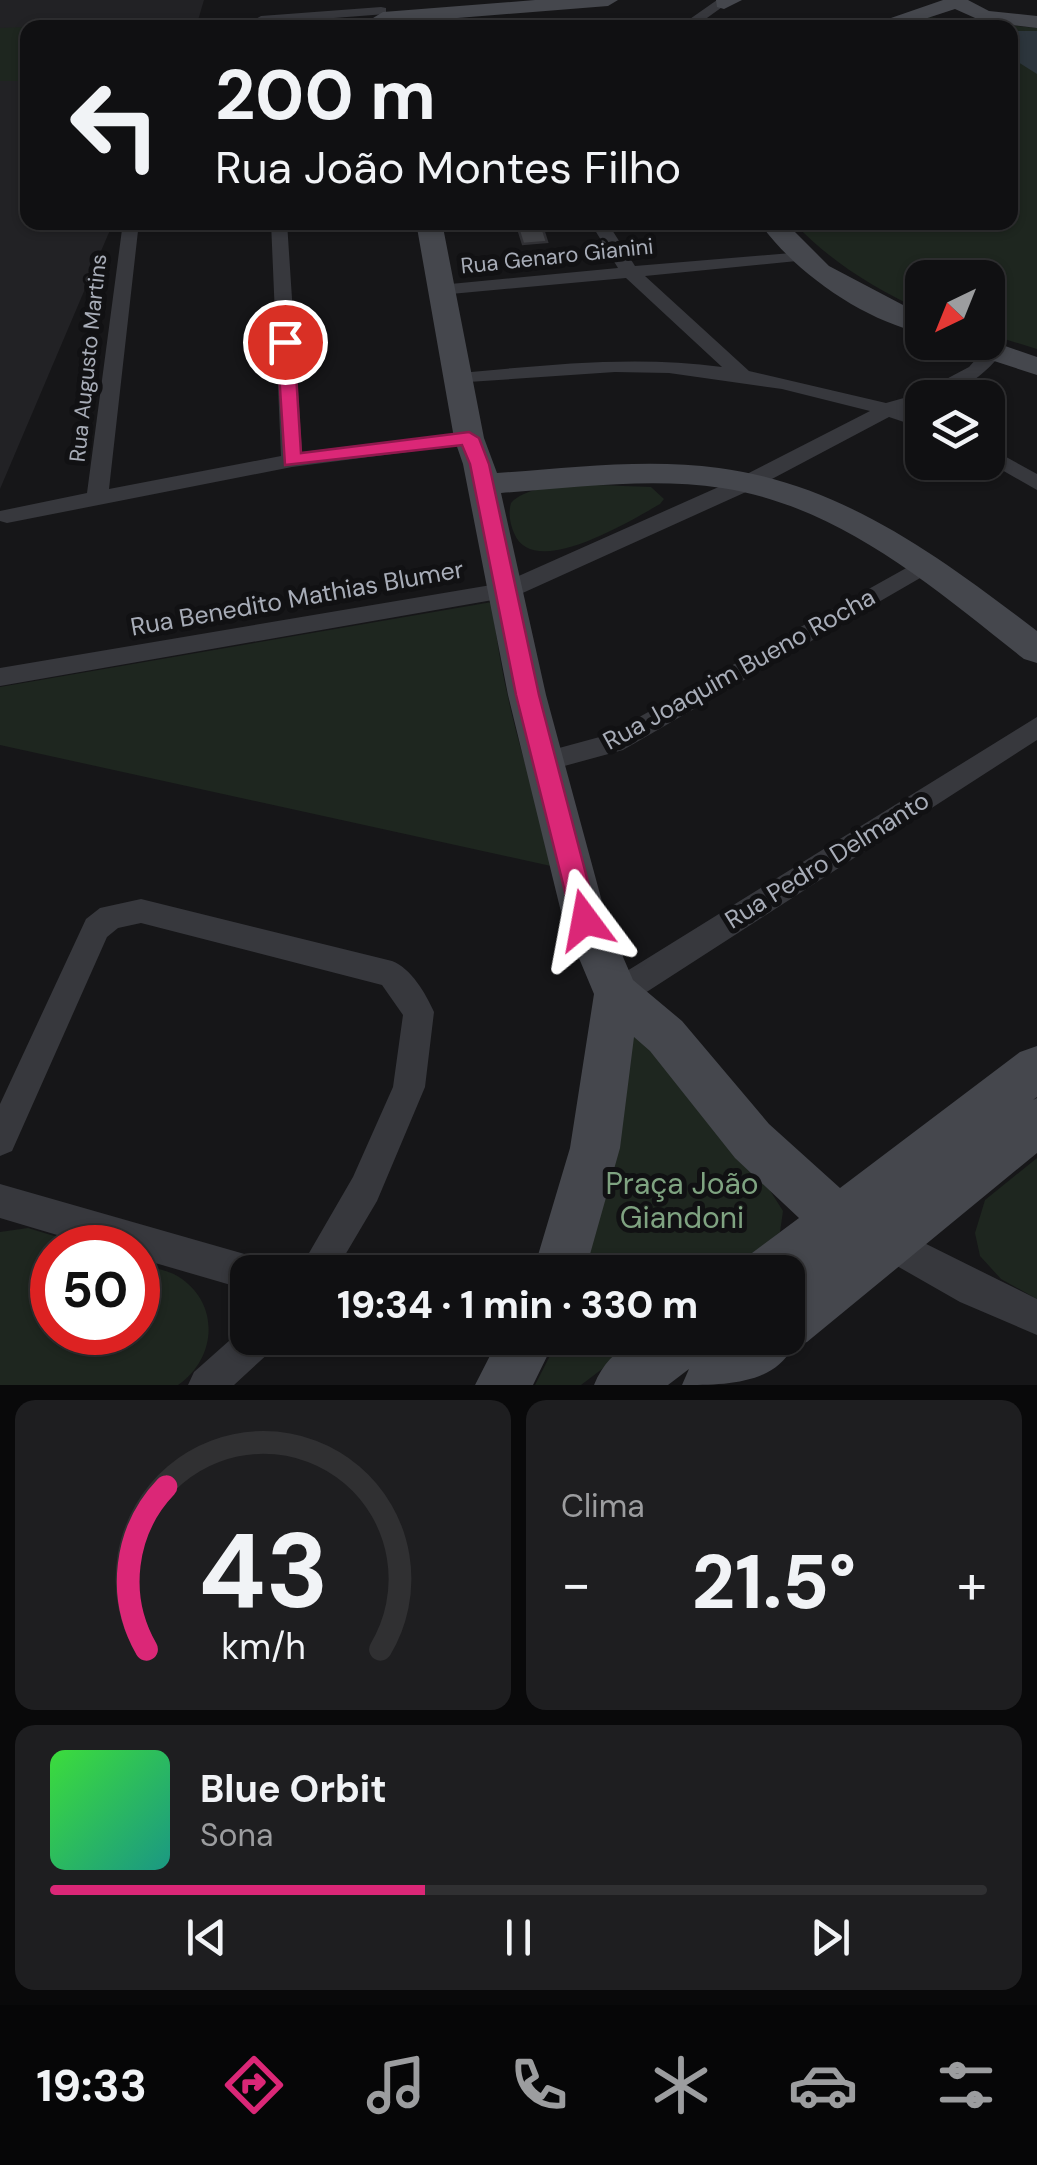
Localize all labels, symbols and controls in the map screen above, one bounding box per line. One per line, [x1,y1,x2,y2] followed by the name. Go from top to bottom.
[215,50,436,141] text: 200 m
[50,60,180,190] icon: left
[215,138,681,197] text: Rua João Montes Filho
[459,231,655,281] street label: Rua Genaro Gianini
[63,252,113,464] street label: Rua Augusto Martins
[905,260,1005,360] north arrow
[905,260,1005,480] map controls
[243,300,328,385] pin
[258,315,313,370] icon: arrive
[905,380,1005,480] button: layers
[128,552,466,644] street label: Rua Benedito Mathias Blumer
[597,580,881,758] street label: Rua Joaquim Bueno Rocha
[719,784,935,936] street label: Rua Pedro Delmanto
[533,868,637,972] position arrow
[605,1164,759,1237] park label: Praça João Giandoni
[30,1225,160,1355] speed limit sign: 50
[337,1280,698,1330] text: 19:34 · 1 min · 330 m
[561,1485,645,1527] text: Clima
[198,1504,328,1639] text: 43
[692,1534,856,1631] text: 21.5°
[561,1548,591,1620] text: −
[957,1548,987,1620] text: +
[221,1624,305,1670] text: km/h
[200,1764,387,1814] text: Blue Orbit
[200,1814,273,1856] text: Sona
[179,1910,234,1965] icon: previous
[491,1910,546,1965] icon: pause
[803,1910,858,1965] icon: next
[219,2050,289,2120] icon: directions
[361,2050,431,2120] icon: music
[504,2050,574,2120] icon: phone
[646,2050,716,2120] icon: climate
[788,2050,858,2120] icon: car
[931,2050,1001,2120] icon: filters
[36,2056,147,2115] text: 19:33

